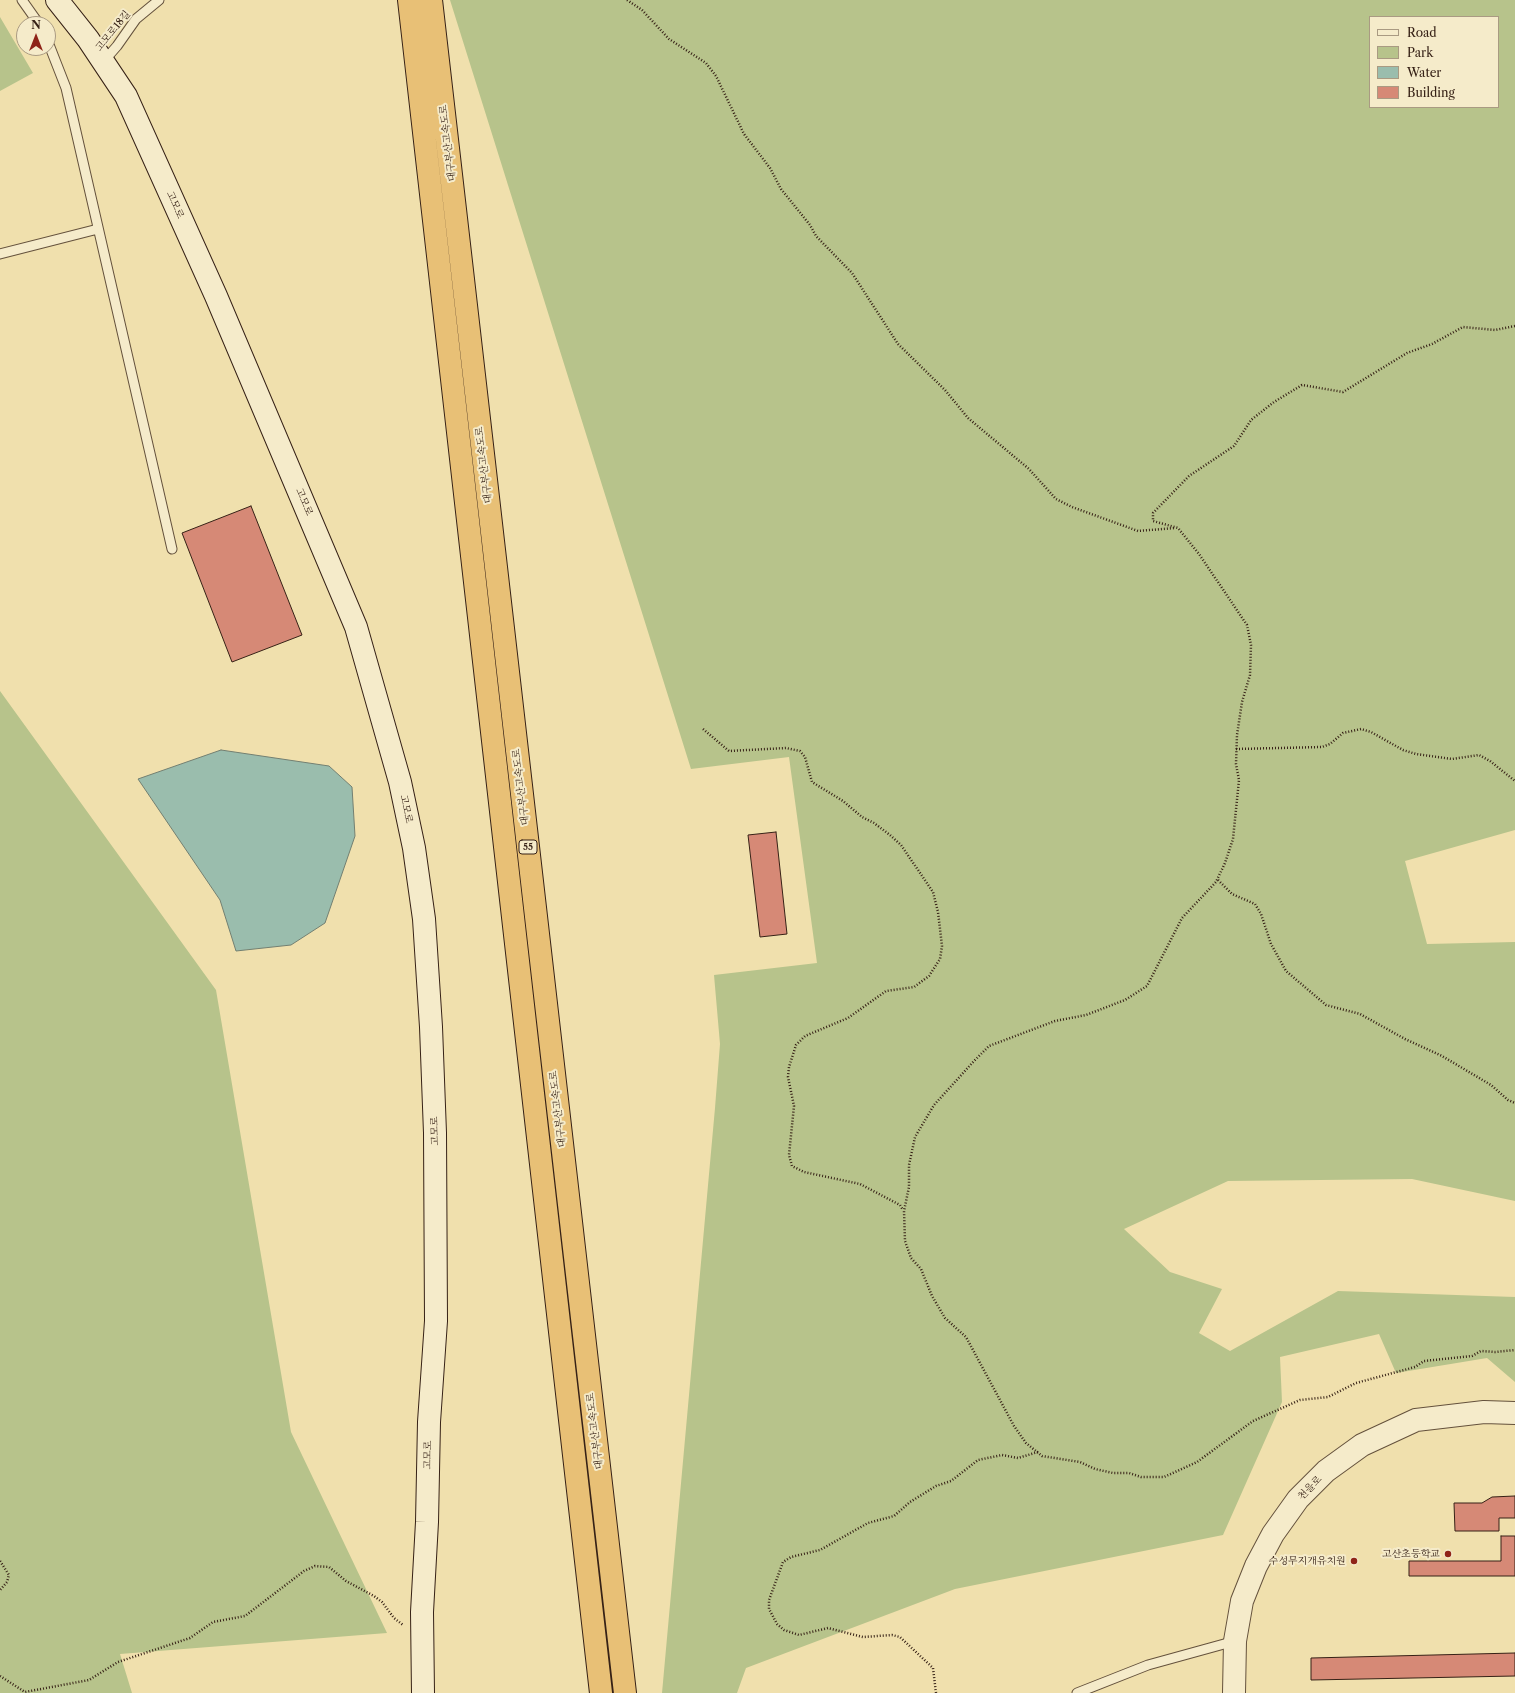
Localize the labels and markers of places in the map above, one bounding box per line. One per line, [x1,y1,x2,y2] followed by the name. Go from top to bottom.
[1382,1548,1440,1560] place label: 고산초등학교
[1443,1549,1453,1559] marker: 고산초등학교
[1269,1555,1346,1567] place label: 수성무지개유치원
[1349,1556,1359,1566] marker: 수성무지개유치원

